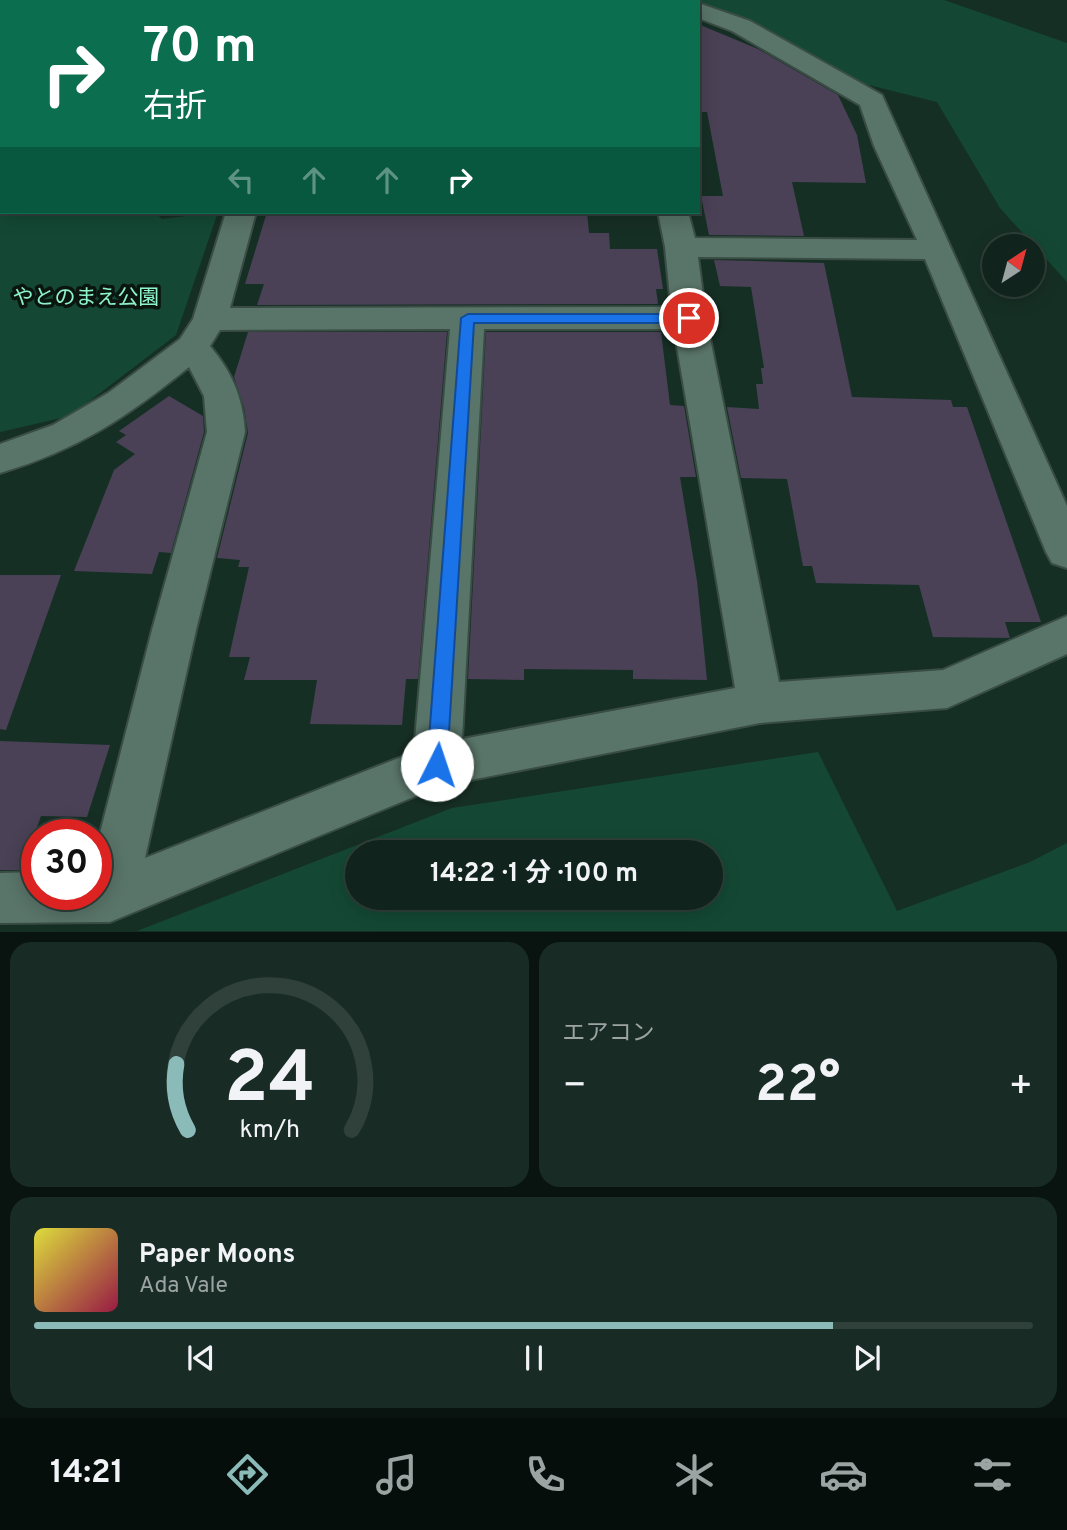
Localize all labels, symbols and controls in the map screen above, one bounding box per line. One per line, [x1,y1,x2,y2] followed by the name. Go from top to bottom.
[143,18,257,80] text: 70 m
[28,28,119,119] icon: right
[143,88,207,128] text: 右折
[222,161,260,199] icon: left
[295,161,333,199] icon: ahead
[368,161,406,199] icon: ahead
[441,161,479,199] icon: right
[982,234,1045,298] north arrow
[982,234,1045,297] map controls
[13,285,159,312] park label: やとのまえ公園
[659,288,719,348] pin
[670,299,708,337] icon: arrive
[400,728,474,802] position arrow
[21,819,112,910] speed limit sign: 30
[430,858,638,891] text: 14:22 · 1 分 · 100 m
[563,1020,655,1049] text: エアコン
[224,1037,315,1129] text: 24
[755,1054,840,1120] text: 22°
[563,1063,587,1112] text: −
[1008,1063,1033,1112] text: +
[239,1115,300,1147] text: km/h
[139,1239,295,1272] text: Paper Moons
[139,1272,228,1301] text: Ada Vale
[182,1339,220,1377] icon: previous
[515,1339,553,1377] icon: pause
[848,1339,886,1377] icon: next
[223,1450,272,1499] icon: directions
[372,1450,421,1499] icon: music
[521,1450,570,1499] icon: phone
[670,1450,719,1499] icon: climate
[819,1450,868,1499] icon: car
[968,1450,1017,1499] icon: filters
[50,1454,124,1494] text: 14:21

